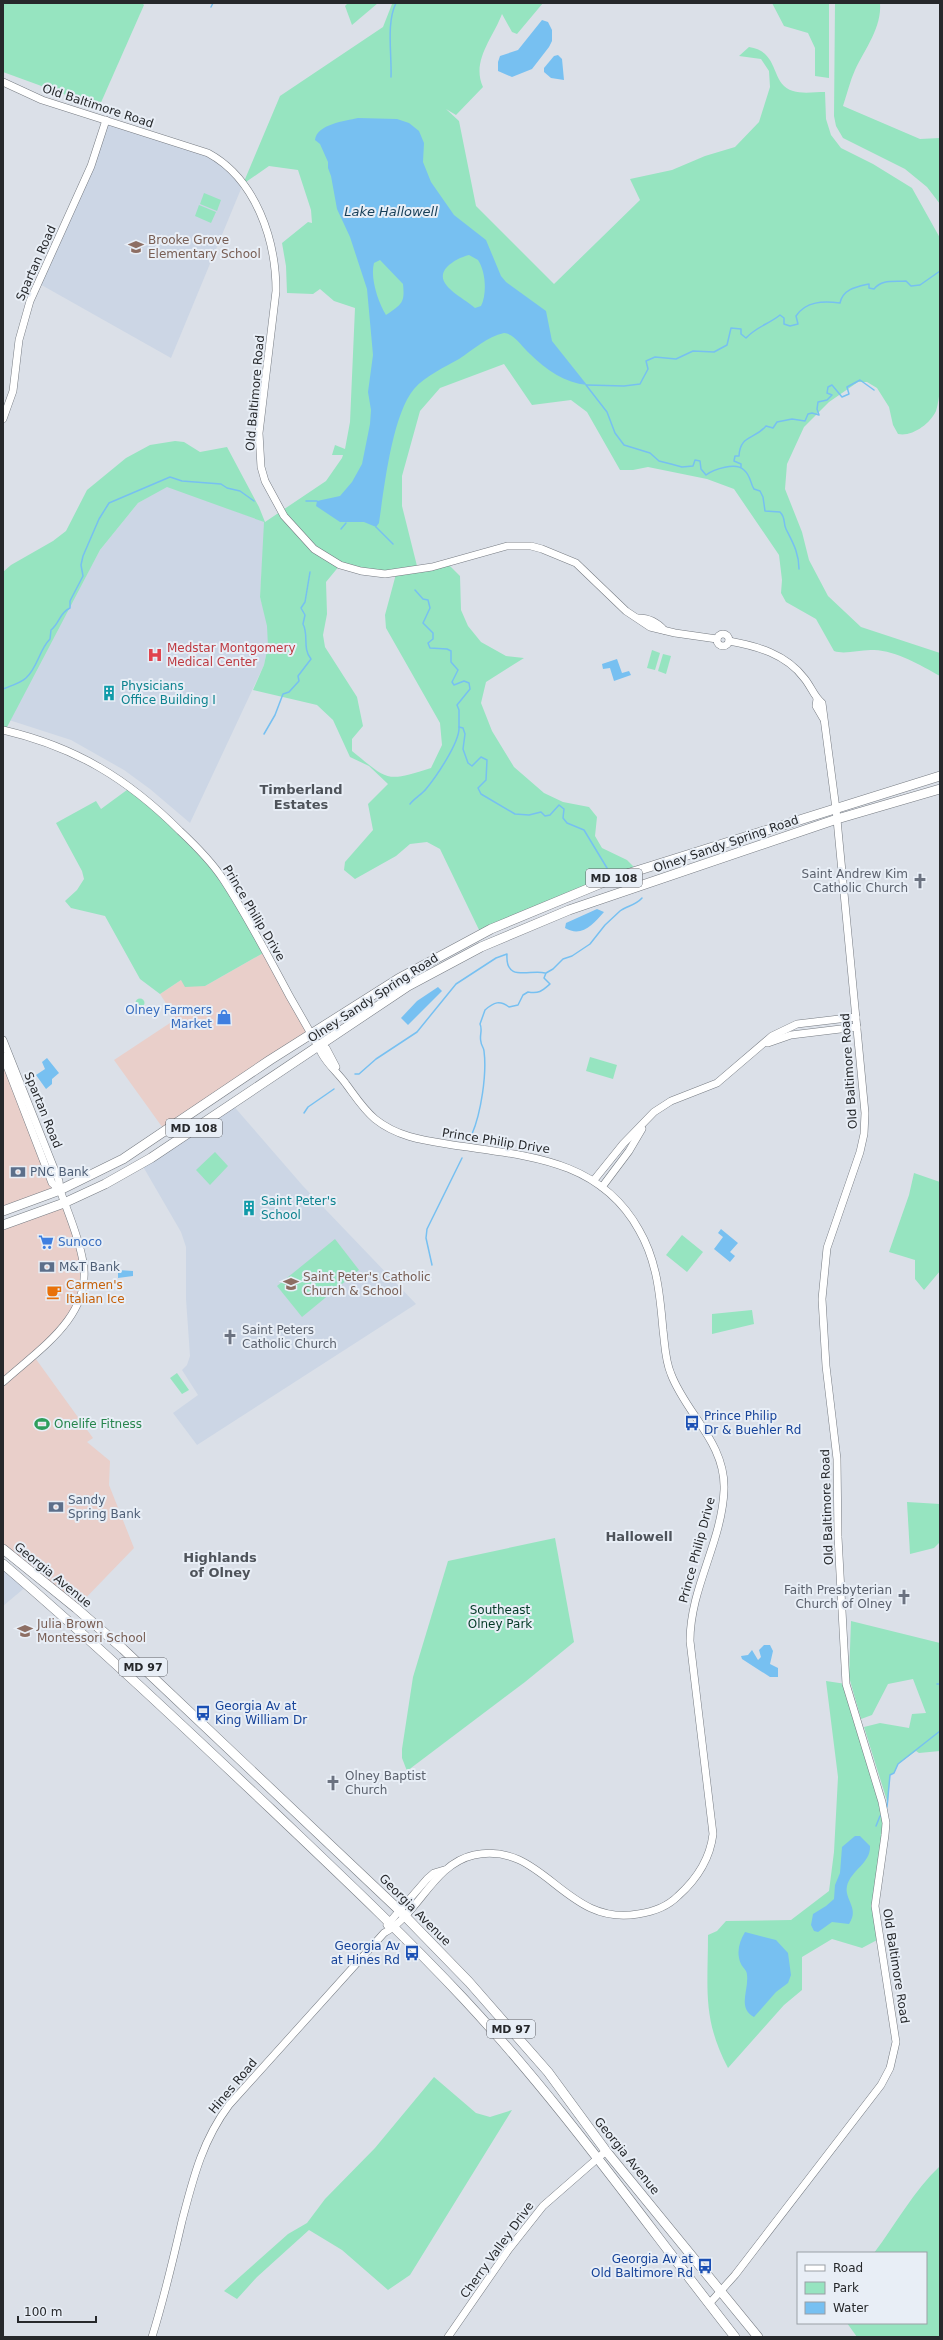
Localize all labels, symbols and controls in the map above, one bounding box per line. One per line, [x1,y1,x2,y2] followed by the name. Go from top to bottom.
[41,81,155,131] street label: Old Baltimore Road
[344,204,438,219] water label: Lake Hallowell
[13,223,59,303] street label: Spartan Road
[148,233,261,261] place label: Brooke Grove Elementary School
[127,238,145,256] school or university icon: Brooke Grove Elementary School
[243,335,267,451] street label: Old Baltimore Road
[167,641,295,669] place label: Medstar Montgomery Medical Center
[146,646,164,664] hospital icon: Medstar Montgomery Medical Center
[121,679,216,707] place label: Physicians Office Building I
[100,684,118,702] building icon: Physicians Office Building I
[259,782,343,812] district label: Timberland Estates
[652,813,800,875] street label: Olney Sandy Spring Road
[220,863,288,963] street label: Prince Philip Drive
[802,867,908,895] place label: Saint Andrew Kim Catholic Church
[586,869,642,887] road number: MD 108
[911,872,929,890] church icon: Saint Andrew Kim Catholic Church
[305,951,441,1045] street label: Olney Sandy Spring Road
[125,1003,212,1031] place label: Olney Farmers Market
[215,1008,233,1026] shop icon: Olney Farmers Market
[838,1013,860,1129] street label: Old Baltimore Road
[21,1070,65,1150] street label: Spartan Road
[166,1119,222,1137] road number: MD 108
[441,1126,551,1156] street label: Prince Philip Drive
[9,1163,27,1181] bank icon: PNC Bank
[30,1165,89,1179] place label: PNC Bank
[261,1194,336,1222] place label: Saint Peter's School
[240,1199,258,1217] building icon: Saint Peter's School
[37,1233,55,1251] supermarket icon: Sunoco
[58,1235,102,1249] place label: Sunoco
[38,1258,56,1276] bank icon: M&T Bank
[59,1260,120,1274] place label: M&T Bank
[303,1270,431,1298] place label: Saint Peter's Catholic Church & School
[282,1275,300,1293] school or university icon: Saint Peter's Catholic Church & School
[66,1278,125,1306] place label: Carmen's Italian Ice
[45,1283,63,1301] cafe icon: Carmen's Italian Ice
[242,1323,337,1351] place label: Saint Peters Catholic Church
[221,1328,239,1346] church icon: Saint Peters Catholic Church
[704,1409,801,1437] place label: Prince Philip Dr & Buehler Rd
[683,1414,701,1432] bus stop icon: Prince Philip Dr & Buehler Rd
[33,1415,51,1433] sports icon: Onelife Fitness
[54,1417,142,1431] place label: Onelife Fitness
[818,1449,836,1565] street label: Old Baltimore Road
[68,1493,141,1521] place label: Sandy Spring Bank
[676,1496,718,1604] street label: Prince Philip Drive
[47,1498,65,1516] bank icon: Sandy Spring Bank
[605,1529,673,1544] district label: Hallowell
[12,1540,94,1610] street label: Georgia Avenue
[183,1550,257,1580] district label: Highlands of Olney
[784,1583,892,1611] place label: Faith Presbyterian Church of Olney
[895,1588,913,1606] church icon: Faith Presbyterian Church of Olney
[468,1603,532,1631] park label: Southeast Olney Park
[36,1617,146,1645] place label: Julia Brown Montessori School
[16,1622,34,1640] school or university icon: Julia Brown Montessori School
[119,1658,167,1676] road number: MD 97
[215,1699,307,1727] place label: Georgia Av at King William Dr
[194,1704,212,1722] bus stop icon: Georgia Av at King William Dr
[345,1769,426,1797] place label: Olney Baptist Church
[324,1774,342,1792] church icon: Olney Baptist Church
[376,1871,454,1949] street label: Georgia Avenue
[880,1908,912,2024] street label: Old Baltimore Road
[331,1939,400,1967] place label: Georgia Av at Hines Rd
[403,1944,421,1962] bus stop icon: Georgia Av at Hines Rd
[487,2020,535,2038] road number: MD 97
[206,2056,260,2116] street label: Hines Road
[592,2115,662,2197] street label: Georgia Avenue
[457,2199,537,2301] street label: Cherry Valley Drive
[591,2252,693,2280] place label: Georgia Av at Old Baltimore Rd
[797,2252,927,2324] legend
[696,2257,714,2275] bus stop icon: Georgia Av at Old Baltimore Rd
[833,2261,863,2275] text: Road
[833,2281,859,2295] text: Park
[18,2298,96,2324] scale bar
[833,2301,869,2315] text: Water
[24,2305,62,2319] text: 100 m

